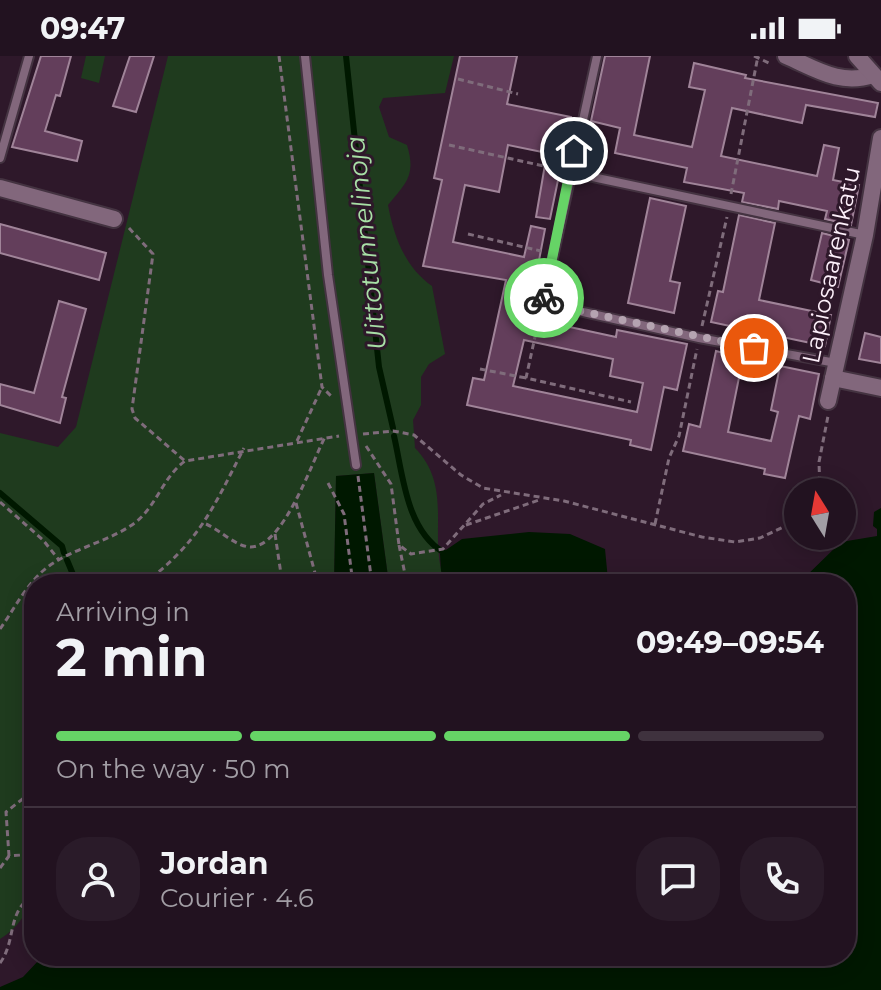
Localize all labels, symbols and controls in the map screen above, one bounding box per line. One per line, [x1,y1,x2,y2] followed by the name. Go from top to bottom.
[40,10,125,47] text: 09:47
[540,117,608,185] pin
[552,129,596,173] icon: home
[339,134,393,352] water label: Uittotunnelinoja
[796,164,866,366] street label: Lapiosaarenkatu
[504,258,584,338] courier
[522,276,566,320] icon: bike
[720,314,788,382] pin
[732,326,776,370] icon: bag
[784,478,856,550] north arrow
[784,478,856,550] map controls
[56,596,190,628] text: Arriving in
[636,624,824,661] text: 09:49–09:54
[56,626,208,689] text: 2 min
[56,753,291,785] text: On the way · 50 m
[56,837,140,921] button: person
[636,837,720,921] button: chat
[740,837,824,921] button: phone
[160,845,269,882] text: Jordan
[160,882,314,914] text: Courier · 4.6

